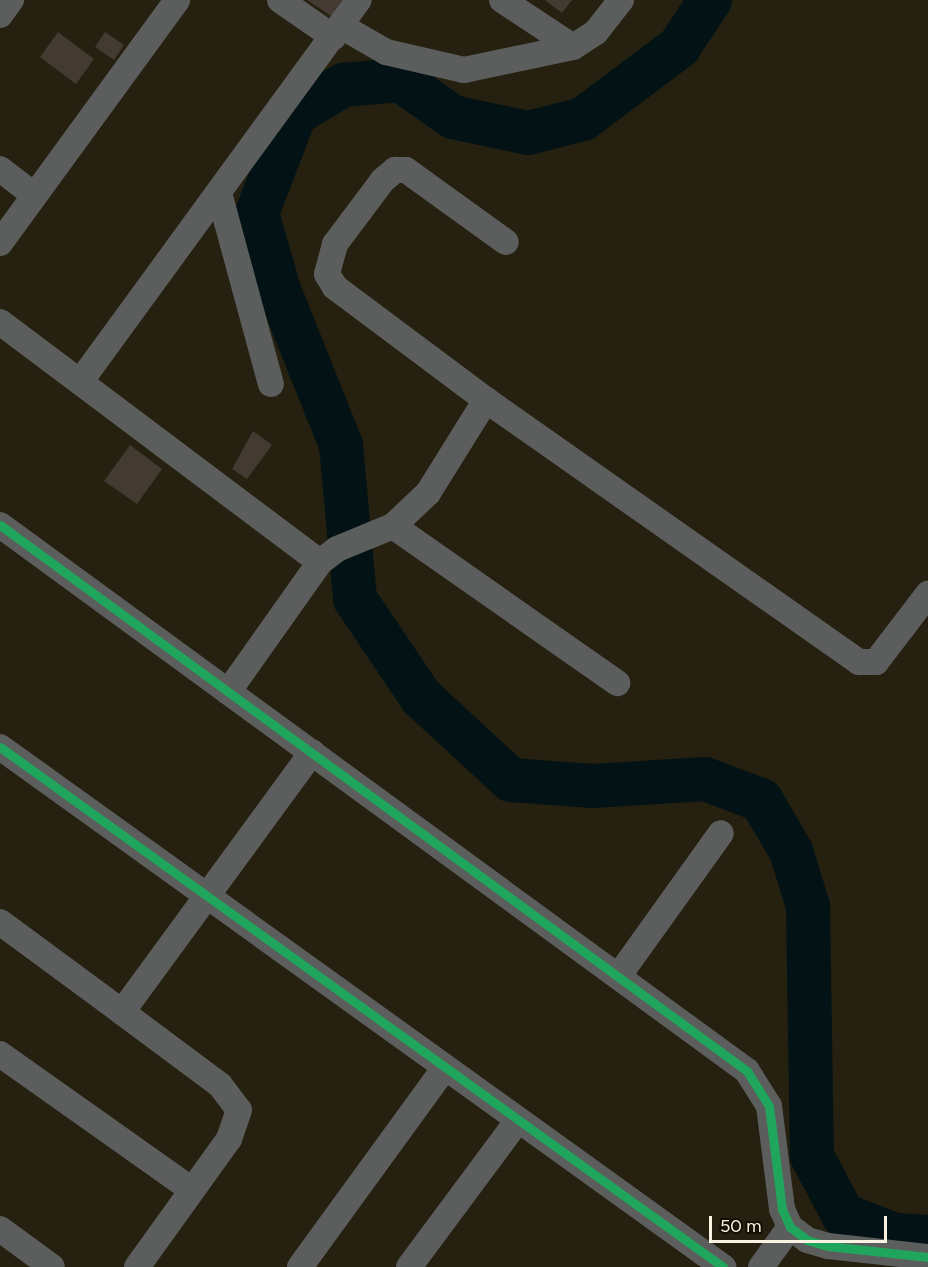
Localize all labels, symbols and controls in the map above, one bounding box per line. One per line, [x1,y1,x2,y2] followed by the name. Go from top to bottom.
[712,1204,890,1242] scale bar
[720,1215,762,1237] text: 50 m

